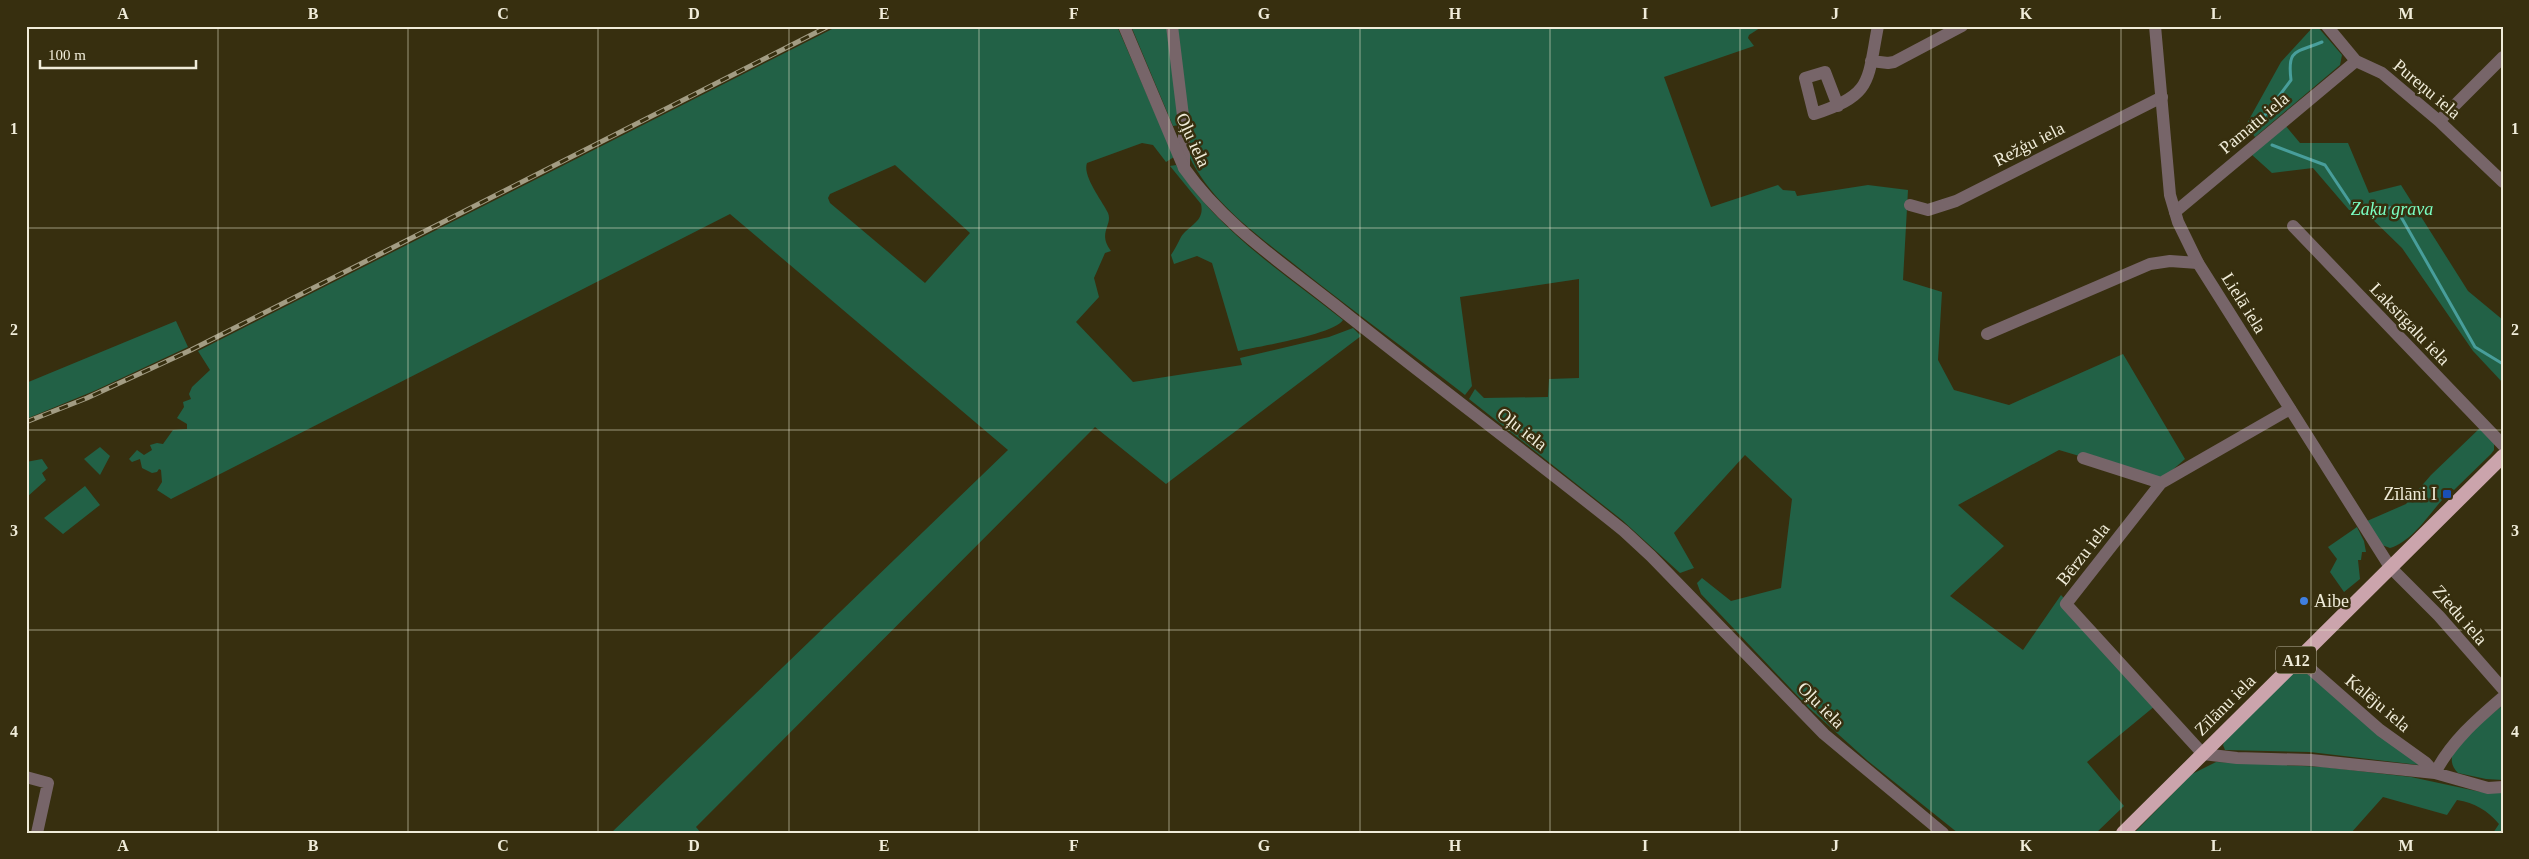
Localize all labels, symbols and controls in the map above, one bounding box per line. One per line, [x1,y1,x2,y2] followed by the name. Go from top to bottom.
[117,5,129,22] text: A
[308,5,319,22] text: B
[497,5,509,22] text: C
[688,5,700,22] text: D
[879,5,889,22] text: E
[1069,5,1079,22] text: F
[1258,5,1271,22] text: G
[1449,5,1462,22] text: H
[1642,5,1648,22] text: I
[1831,5,1839,22] text: J
[2020,5,2033,22] text: K
[2211,5,2221,22] text: L
[2398,5,2414,22] text: M
[40,38,196,70] scale bar
[48,47,86,63] text: 100 m
[2389,55,2465,123] street label: Pureņu iela
[2215,88,2293,158] street label: Pamatu iela
[1172,110,1214,170] street label: Oļu iela
[1990,118,2068,170] street label: Režģu iela
[10,120,18,137] text: 1
[2511,120,2519,137] text: 1
[2351,199,2433,219] park label: Zaķu grava
[2218,269,2270,337] street label: Lielā iela
[2366,279,2454,369] street label: Lakstīgalu iela
[10,321,18,338] text: 2
[2511,321,2519,338] text: 2
[1493,403,1551,455] street label: Oļu iela
[2384,484,2437,504] place label: Zīlāni I
[2441,488,2453,500] marker: Zīlāni I
[2053,519,2113,589] street label: Bērzu iela
[10,522,18,539] text: 3
[2511,522,2519,539] text: 3
[2429,581,2491,649] street label: Ziedu iela
[2314,591,2349,611] place label: Aibe
[2298,595,2310,607] marker: Aibe
[2276,646,2316,674] road number: A12
[2342,670,2414,736] street label: Kalēju iela
[2191,671,2259,739] street label: Zīlānu iela
[1794,678,1848,732] street label: Oļu iela
[10,723,18,740] text: 4
[2511,723,2519,740] text: 4
[117,837,129,854] text: A
[308,837,319,854] text: B
[497,837,509,854] text: C
[688,837,700,854] text: D
[879,837,889,854] text: E
[1069,837,1079,854] text: F
[1258,837,1271,854] text: G
[1449,837,1462,854] text: H
[1642,837,1648,854] text: I
[1831,837,1839,854] text: J
[2020,837,2033,854] text: K
[2211,837,2221,854] text: L
[2398,837,2414,854] text: M

